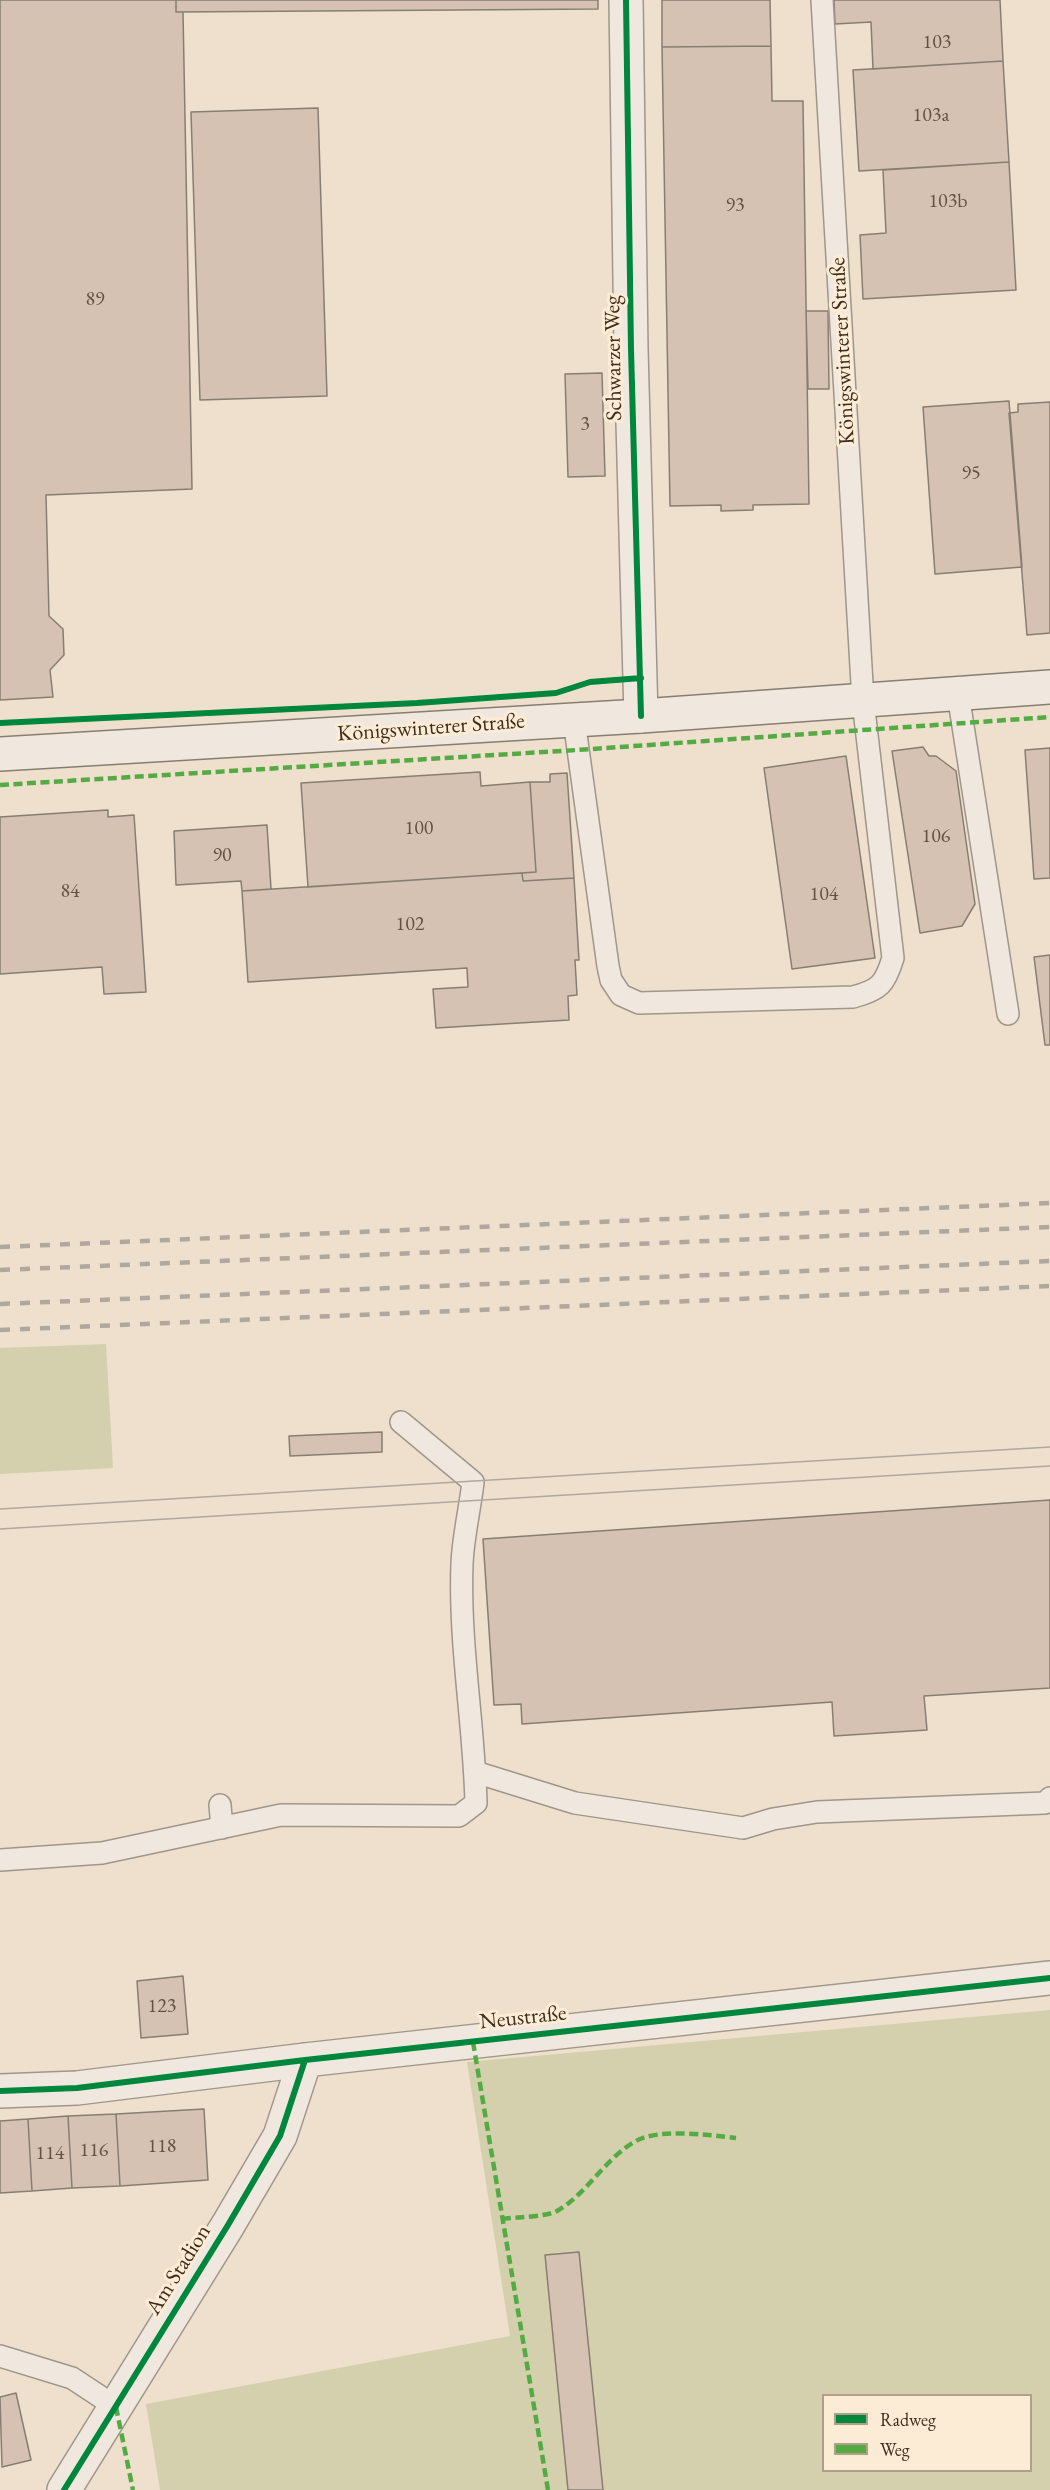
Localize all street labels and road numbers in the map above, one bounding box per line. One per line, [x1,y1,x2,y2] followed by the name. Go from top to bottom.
[825,257,861,445] street label: Königswinterer Straße
[600,295,628,421] street label: Schwarzer Weg
[336,708,526,748] street label: Königswinterer Straße
[478,2000,568,2036] street label: Neustraße
[141,2220,217,2320] street label: Am Stadion

